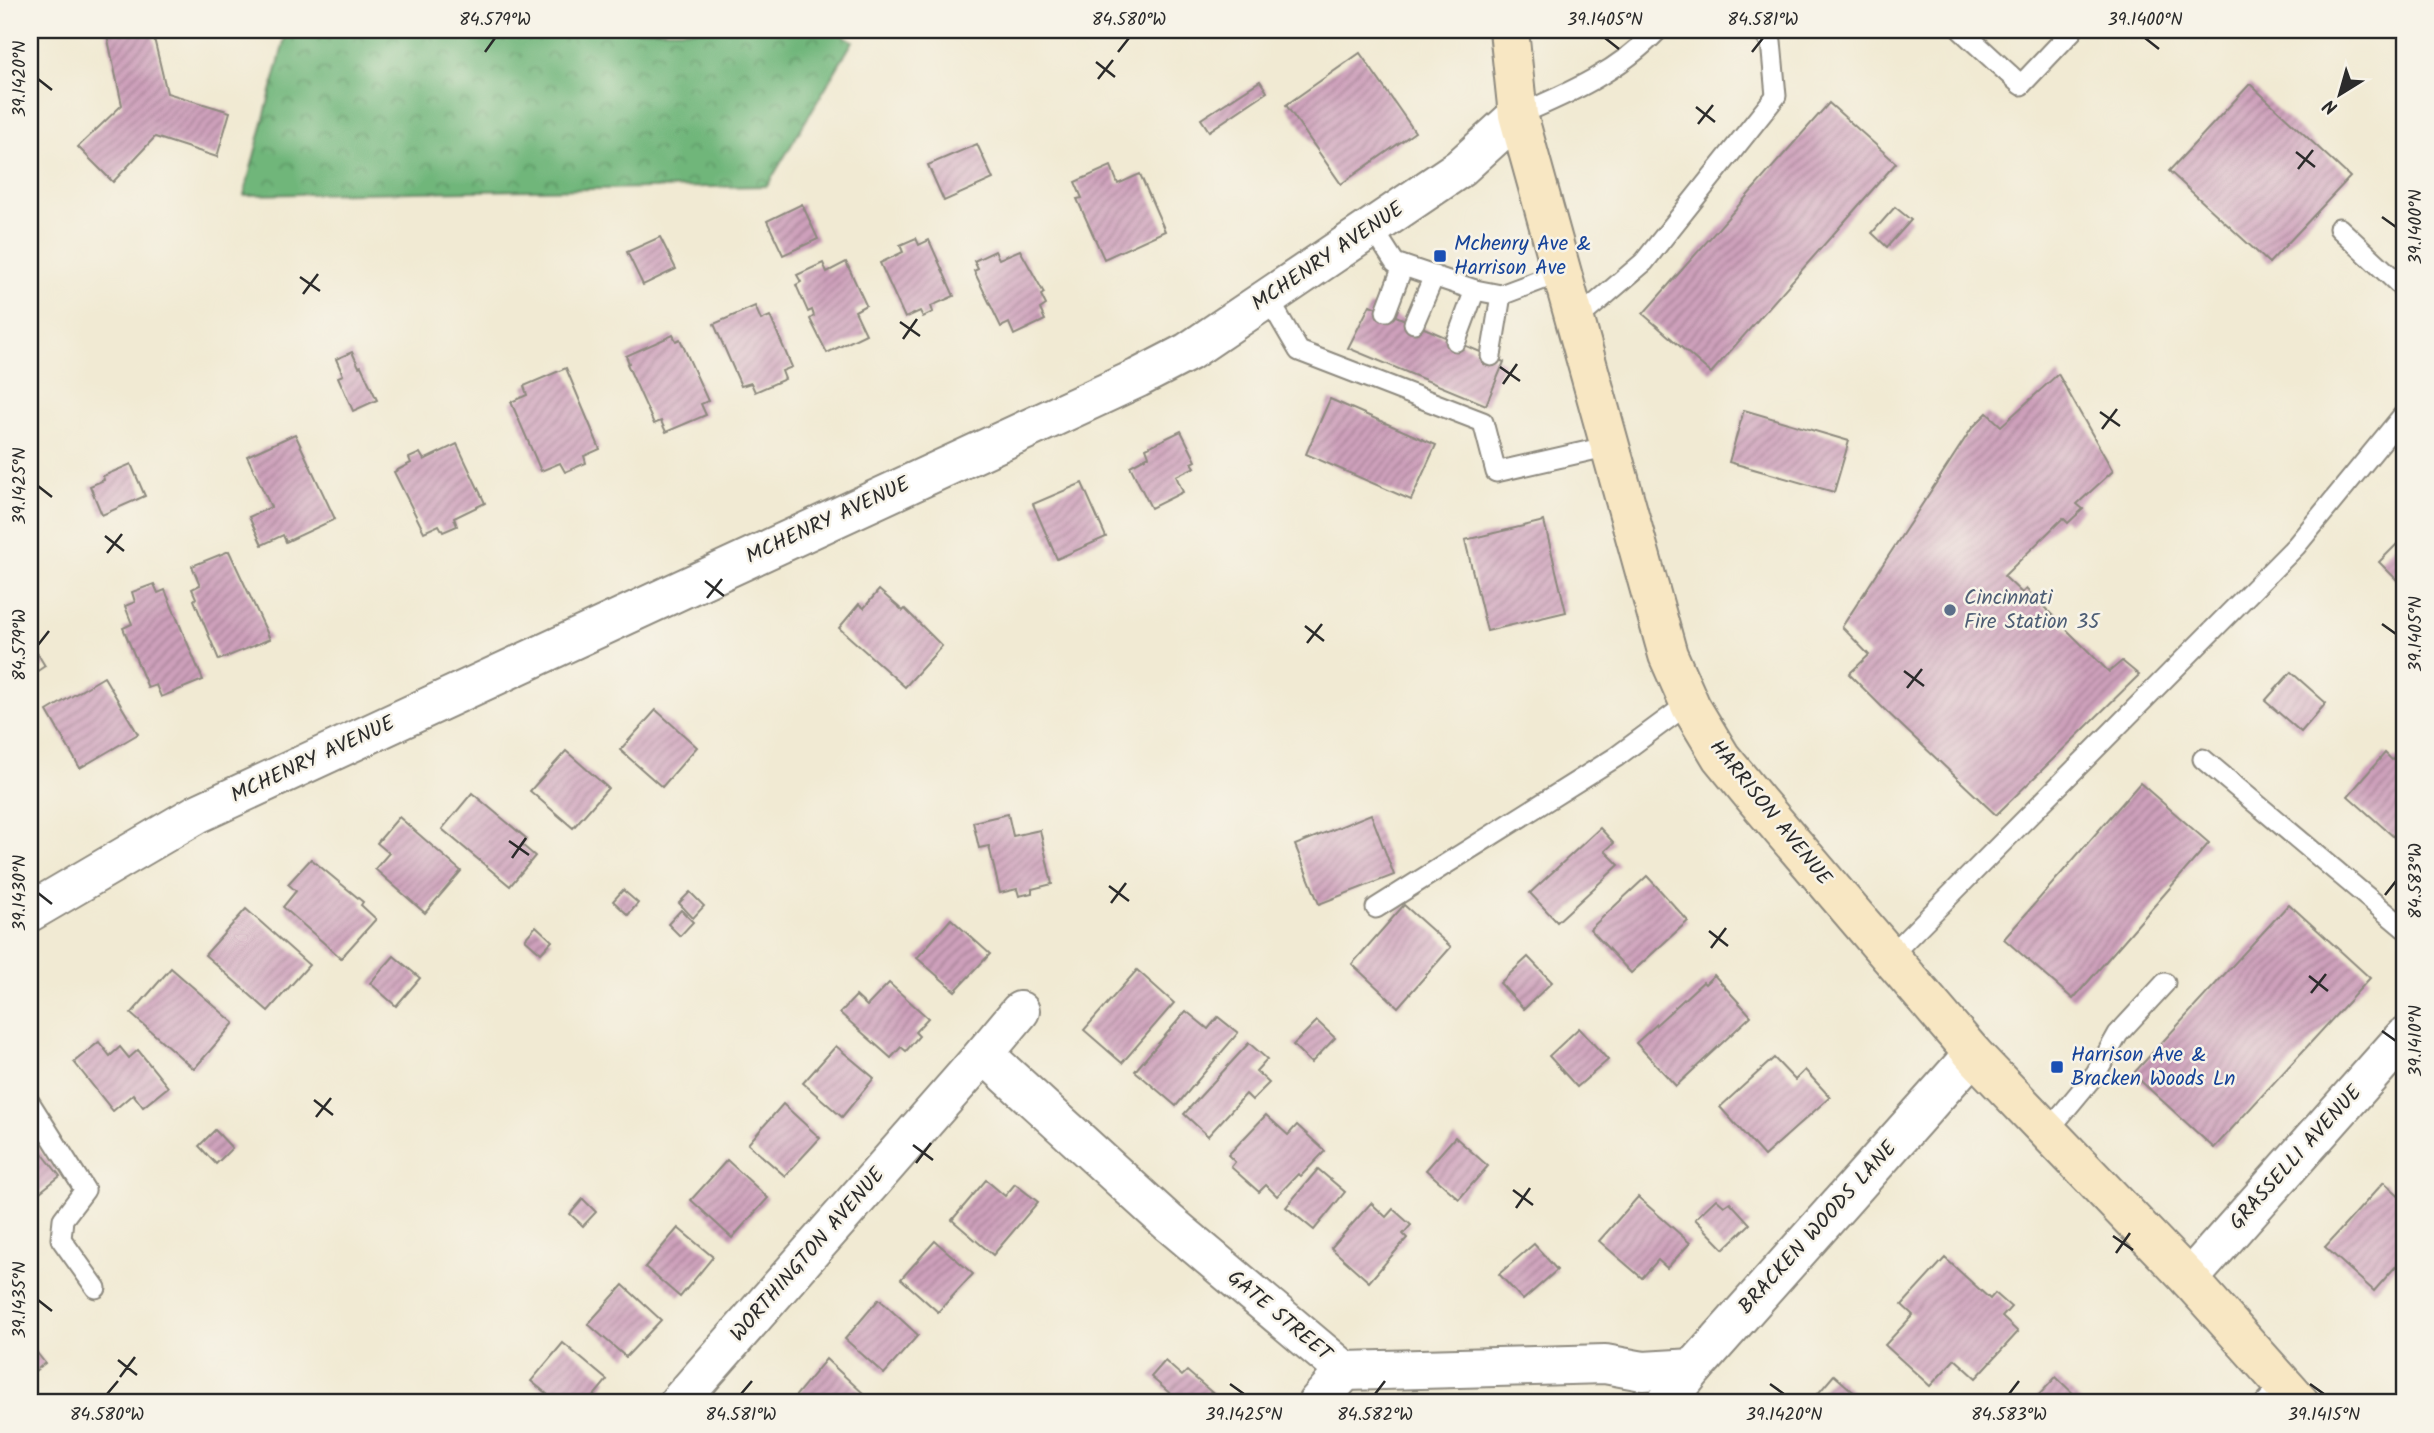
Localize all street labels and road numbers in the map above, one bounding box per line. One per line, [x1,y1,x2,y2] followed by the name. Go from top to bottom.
[1245,193,1412,320] street label: MCHENRY AVENUE
[740,468,916,574] street label: MCHENRY AVENUE
[225,707,401,813] street label: MCHENRY AVENUE
[1701,733,1840,894] street label: HARRISON AVENUE
[2222,1077,2371,1238] street label: GRASSELLI AVENUE
[1731,1133,1906,1322] street label: BRACKEN WOODS LANE
[723,1160,894,1350] street label: WORTHINGTON AVENUE
[1219,1262,1340,1371] street label: GATE STREET

